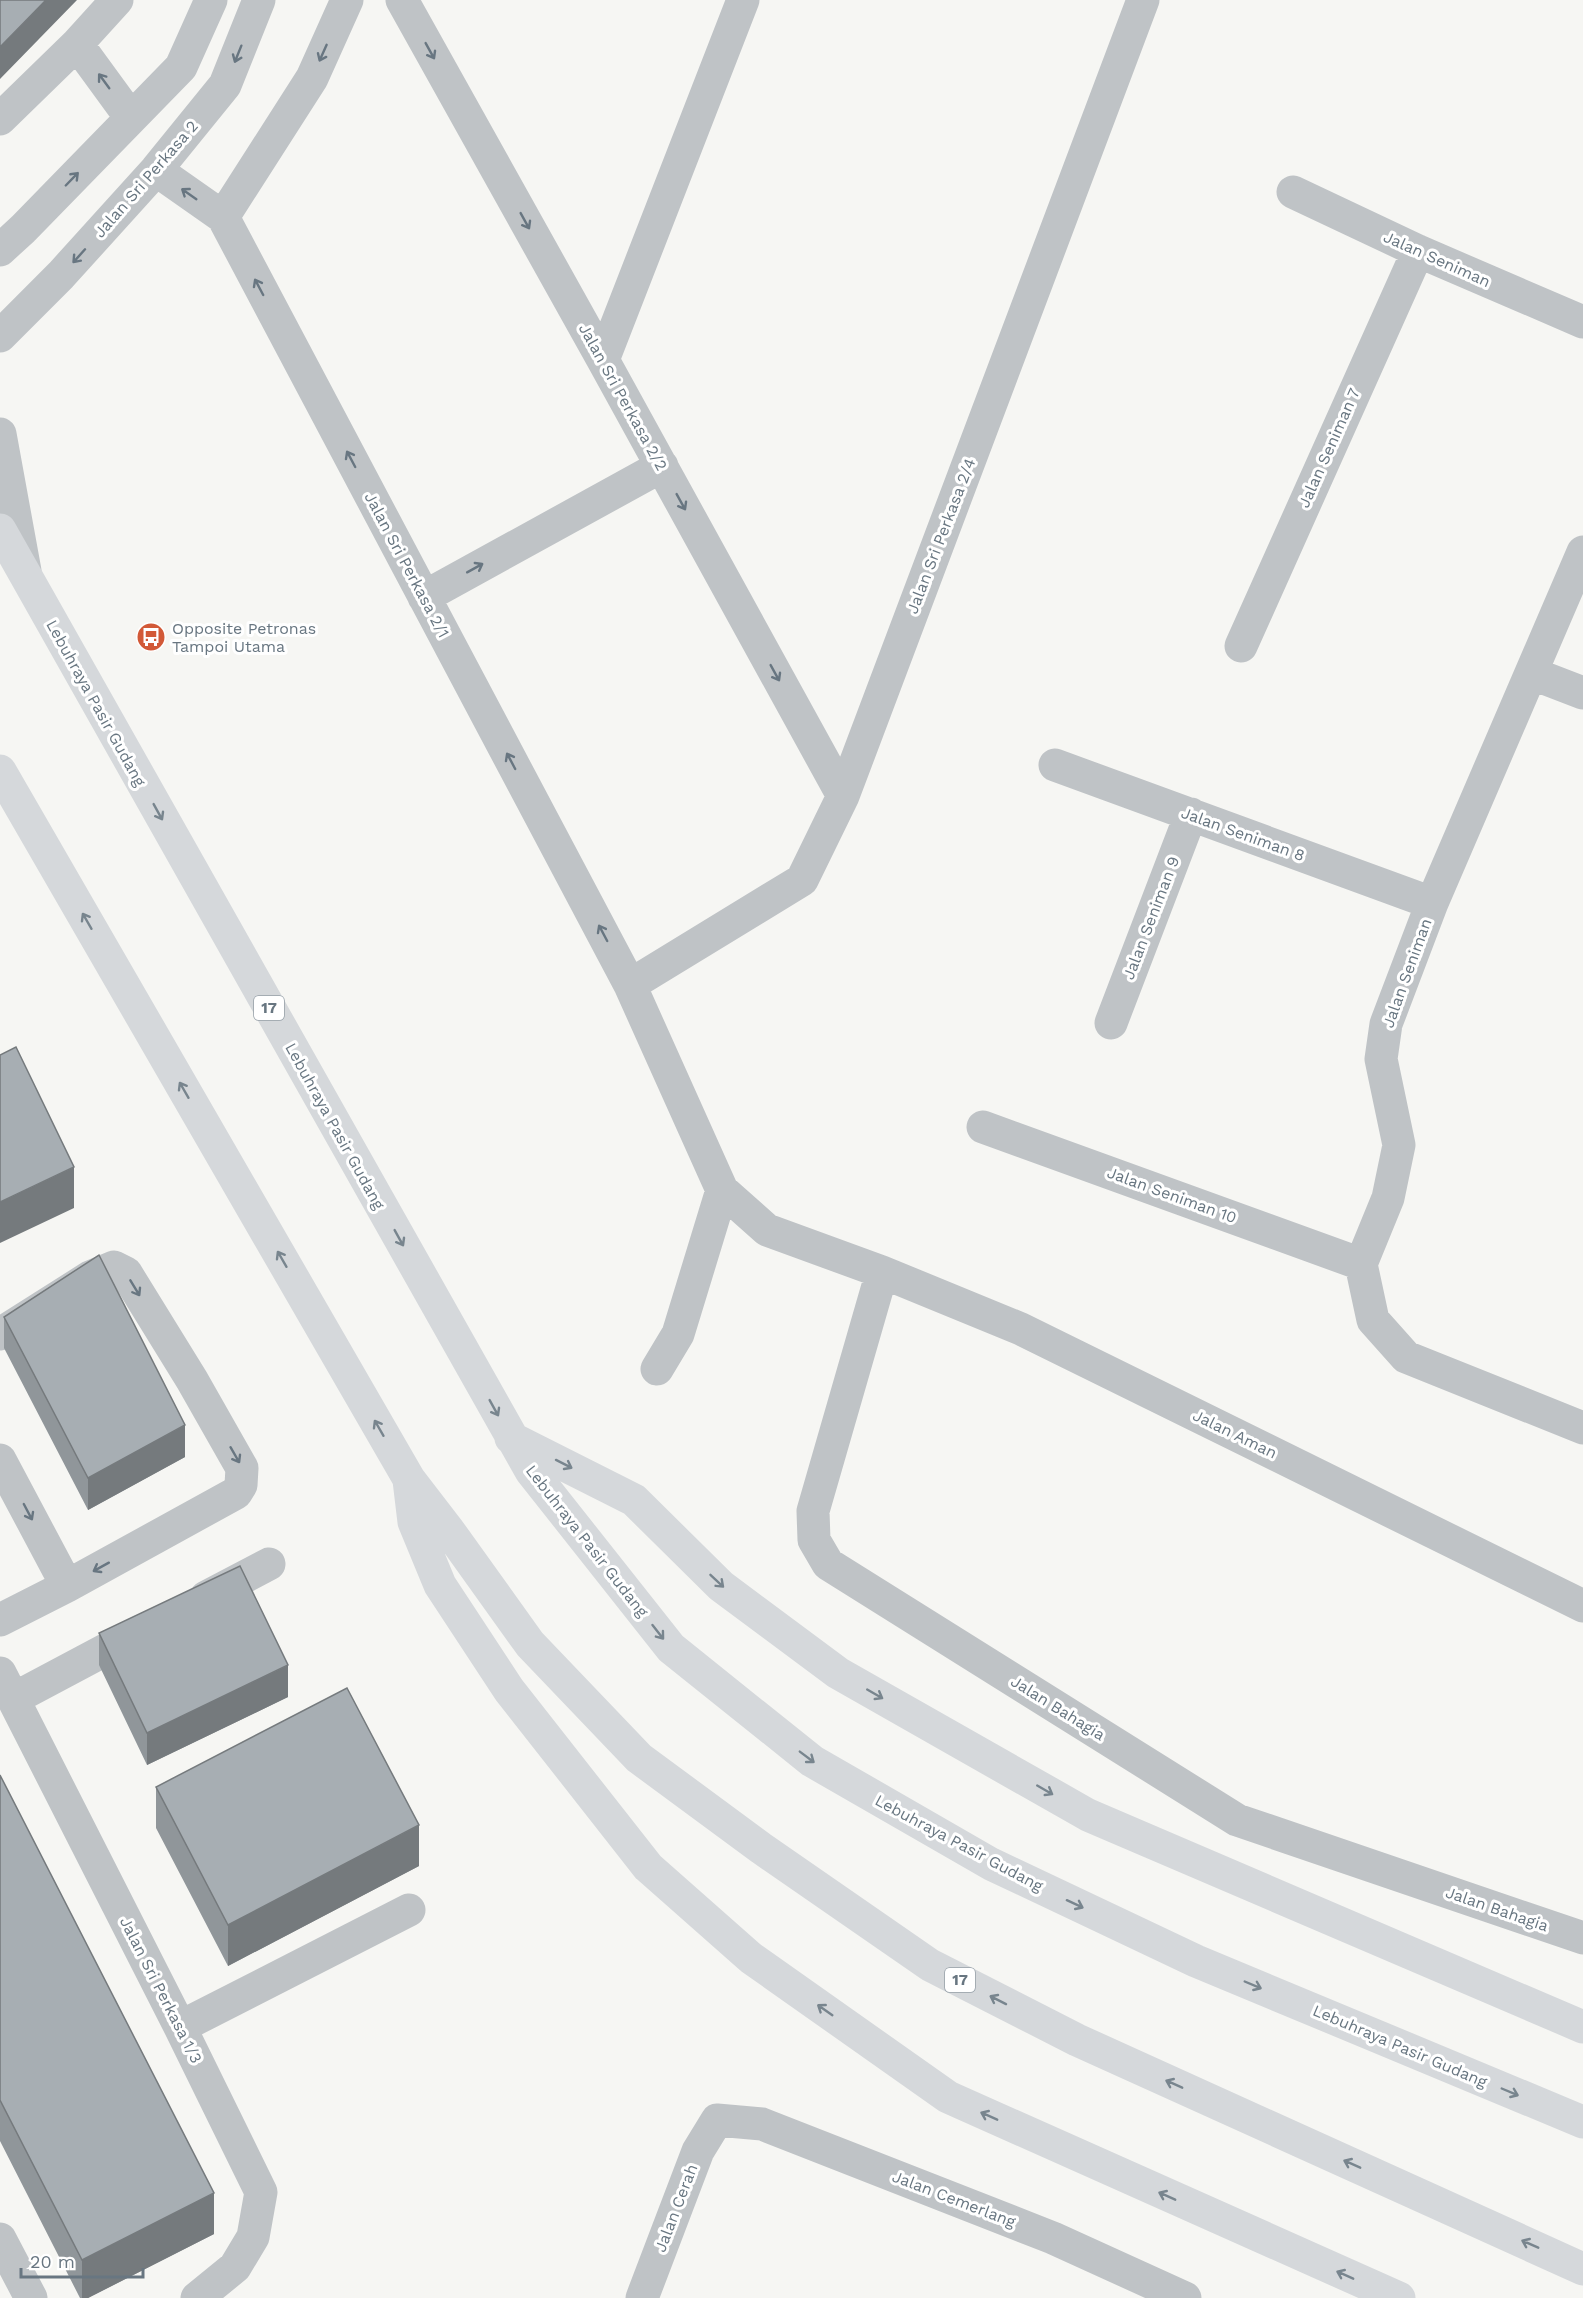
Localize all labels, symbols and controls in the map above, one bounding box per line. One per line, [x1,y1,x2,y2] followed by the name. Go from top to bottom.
[424,42,436,59] one-way arrow
[316,44,328,62] one-way arrow
[231,45,242,63] one-way arrow
[98,73,110,89] one-way arrow
[90,117,202,241] street label: Jalan Sri Perkasa 2
[64,172,79,187] one-way arrow
[182,188,198,200] one-way arrow
[519,212,531,229] one-way arrow
[1381,227,1493,291] street label: Jalan Seniman
[72,248,86,263] one-way arrow
[253,278,264,296] one-way arrow
[575,320,671,474] street label: Jalan Sri Perkasa 2/2
[1294,385,1364,511] street label: Jalan Seniman 7
[345,451,357,468] one-way arrow
[903,455,979,616] street label: Jalan Sri Perkasa 2/4
[361,489,453,641] street label: Jalan Sri Perkasa 2/1
[675,493,687,510] one-way arrow
[466,562,484,573] one-way arrow
[42,616,150,790] street label: Lebuhraya Pasir Gudang
[172,619,316,656] place label: Opposite Petronas Tampoi Utama
[135,621,167,653] bus stop icon: Opposite Petronas Tampoi Utama
[769,664,781,681] one-way arrow
[505,753,517,770] one-way arrow
[152,803,164,820] one-way arrow
[1179,803,1307,865] street label: Jalan Seniman 8
[1119,854,1183,982] street label: Jalan Seniman 9
[81,913,93,930] one-way arrow
[1378,916,1436,1030] street label: Jalan Seniman
[597,925,609,942] one-way arrow
[254,996,284,1020] road number: 17
[281,1039,389,1213] street label: Lebuhraya Pasir Gudang
[178,1082,190,1099] one-way arrow
[1105,1163,1239,1227] street label: Jalan Seniman 10
[393,1229,405,1246] one-way arrow
[276,1251,288,1268] one-way arrow
[130,1279,142,1296] one-way arrow
[489,1399,501,1416] one-way arrow
[1190,1405,1280,1463] street label: Jalan Aman
[373,1420,385,1437] one-way arrow
[229,1446,241,1463] one-way arrow
[554,1459,572,1471] one-way arrow
[522,1461,653,1621] street label: Lebuhraya Pasir Gudang
[22,1503,34,1520] one-way arrow
[93,1562,111,1573] one-way arrow
[709,1574,724,1589] one-way arrow
[652,1624,665,1640] one-way arrow
[1007,1671,1109,1745] street label: Jalan Bahagia
[866,1689,884,1700] one-way arrow
[799,1751,815,1764] one-way arrow
[1036,1785,1053,1797] one-way arrow
[872,1791,1047,1896] street label: Lebuhraya Pasir Gudang
[1443,1883,1551,1935] street label: Jalan Bahagia
[1066,1898,1084,1910] one-way arrow
[116,1914,206,2066] street label: Jalan Sri Perkasa 1/3
[945,1968,975,1992] road number: 17
[1243,1980,1262,1991] one-way arrow
[990,1994,1008,2005] one-way arrow
[1310,2001,1490,2092] street label: Lebuhraya Pasir Gudang
[818,2004,834,2016] one-way arrow
[1166,2078,1184,2089] one-way arrow
[1501,2087,1519,2098] one-way arrow
[980,2109,998,2121] one-way arrow
[1343,2158,1362,2169] one-way arrow
[651,2161,701,2255] street label: Jalan Cerah
[890,2167,1019,2231] street label: Jalan Cemerlang
[1158,2190,1176,2201] one-way arrow
[1521,2238,1539,2250] one-way arrow
[21,2241,142,2279] scale bar
[30,2251,75,2272] text: 20 m
[1336,2268,1354,2279] one-way arrow

